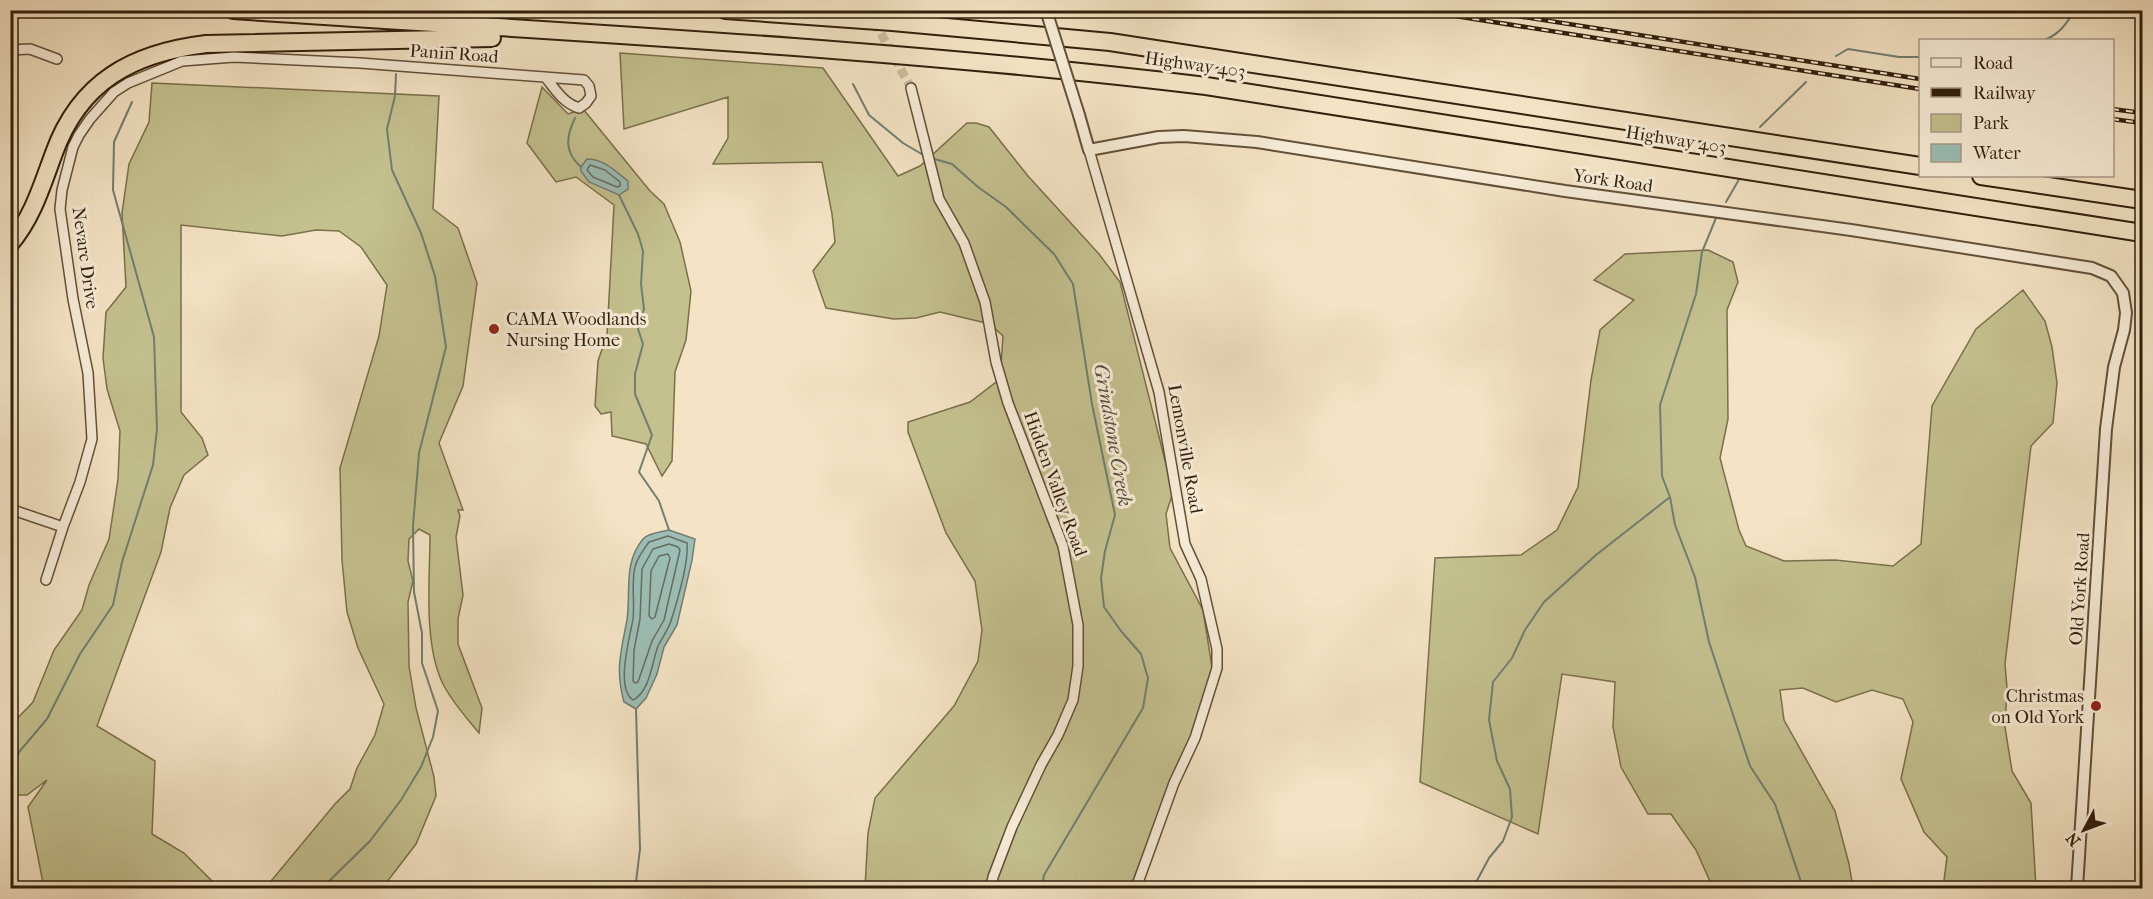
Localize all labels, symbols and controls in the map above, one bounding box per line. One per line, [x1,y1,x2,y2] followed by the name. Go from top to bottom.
[1919,39,2114,177] legend
[409,40,499,68] street label: Panin Road
[1143,48,1247,82] street label: Highway 403
[1973,53,2013,74] text: Road
[1973,83,2037,104] text: Railway
[1973,113,2010,134] text: Park
[1624,122,1728,158] street label: Highway 403
[1972,143,2021,164] text: Water
[1571,165,1654,197] street label: York Road
[67,206,103,310] street label: Nevarc Drive
[506,309,647,351] place label: CAMA Woodlands Nursing Home
[487,322,501,336] marker: CAMA Woodlands Nursing Home
[1089,362,1137,508] water label: Grindstone Creek
[1163,383,1207,515] street label: Lemonville Road
[1019,408,1091,560] street label: Hidden Valley Road
[2066,532,2094,646] street label: Old York Road
[1992,686,2085,728] place label: Christmas on Old York
[2089,699,2103,713] marker: Christmas on Old York
[2054,800,2114,860] north arrow
[2061,828,2084,850] text: N

